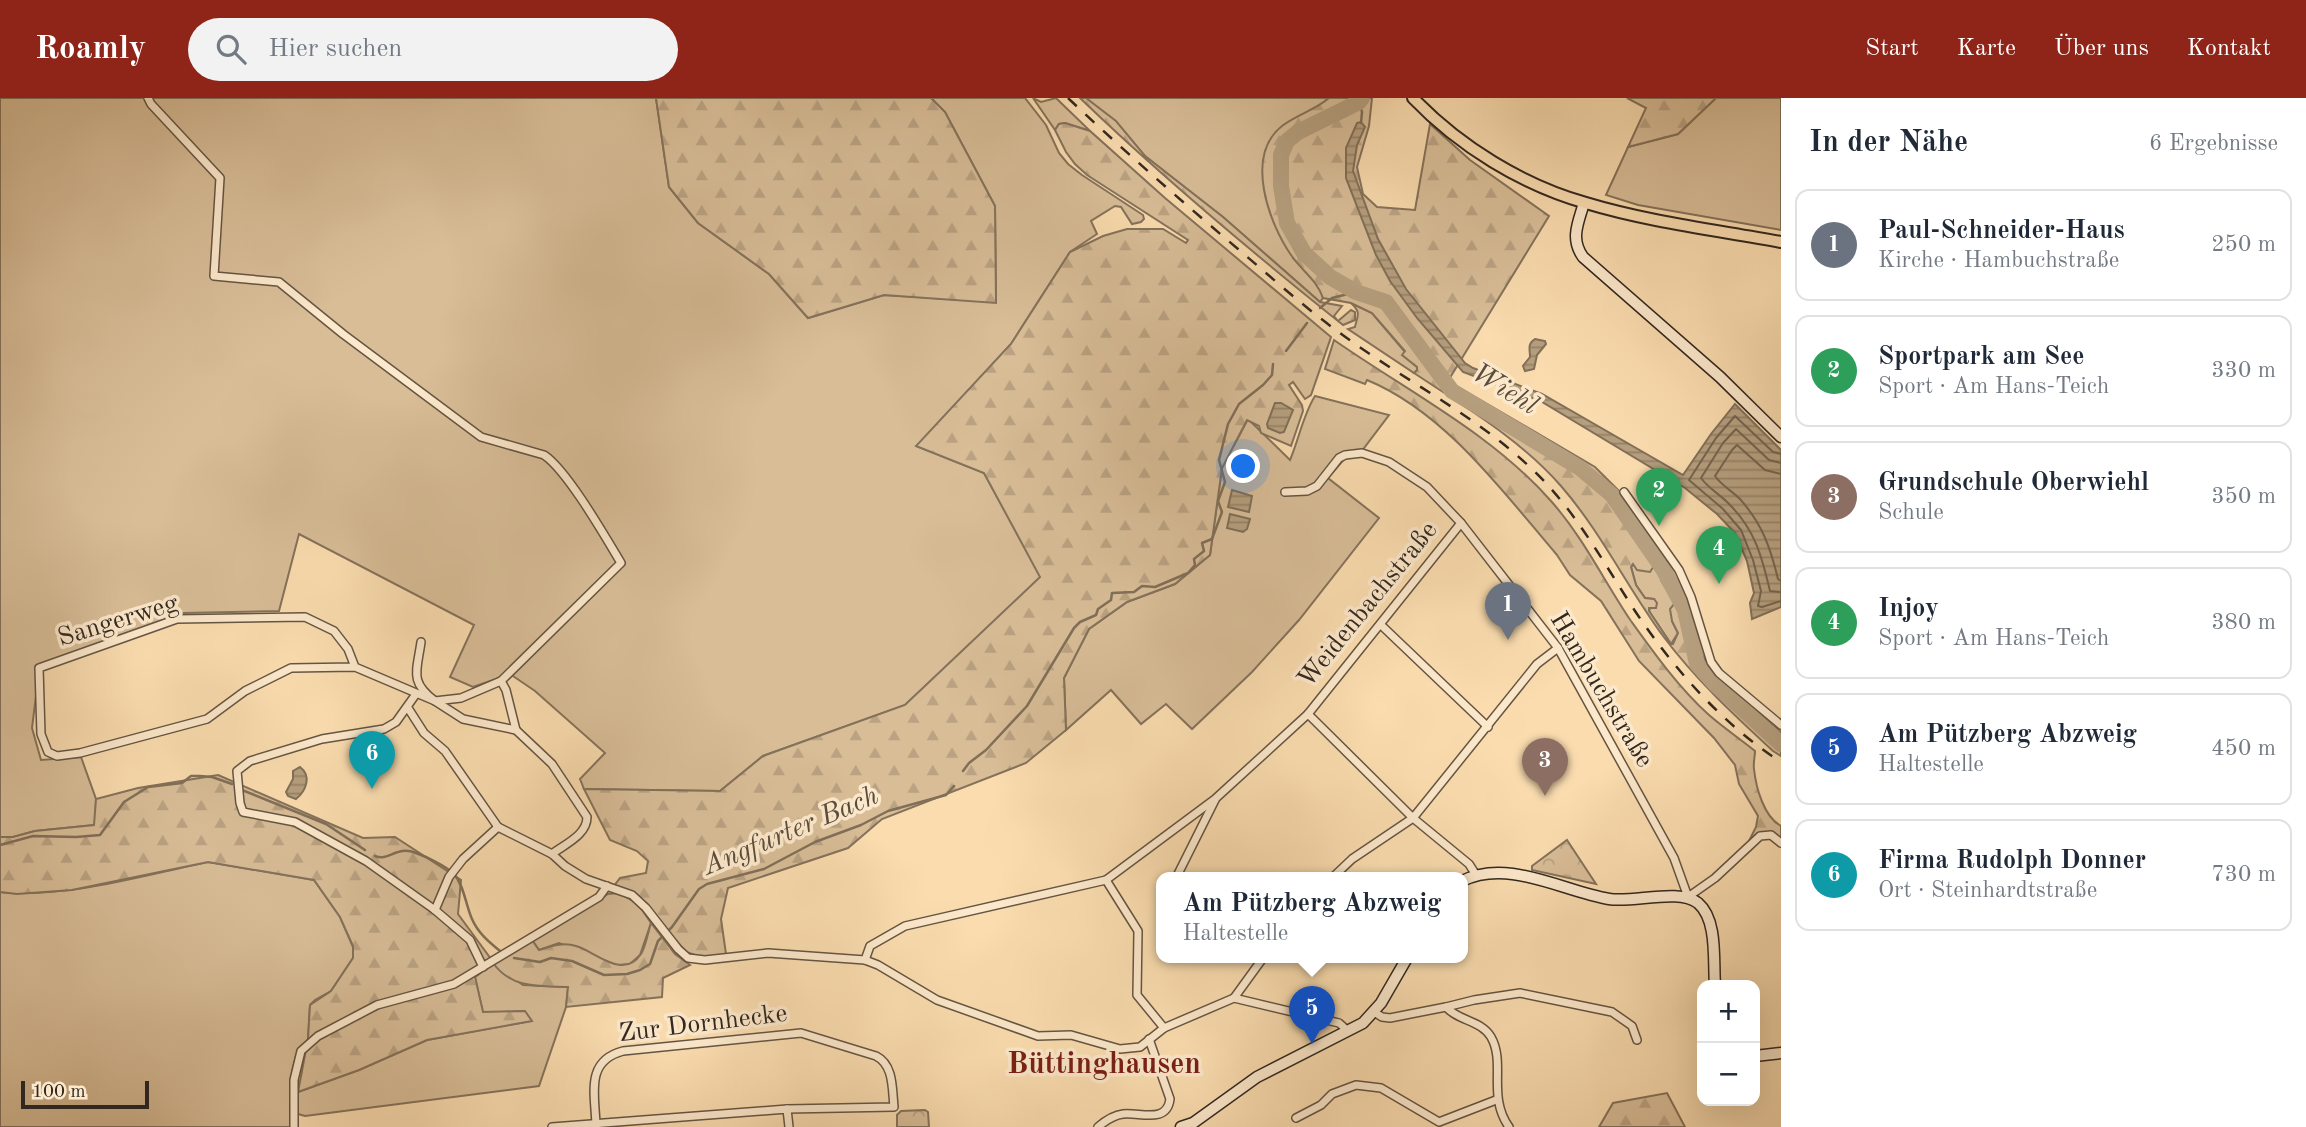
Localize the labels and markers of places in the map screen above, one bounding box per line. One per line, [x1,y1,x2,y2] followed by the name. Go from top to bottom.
[1636,468,1682,526] pin: 2
[1696,526,1742,584] pin: 4
[1485,582,1531,640] pin: 1
[349,731,395,789] pin: 6
[1522,738,1568,796] pin: 3
[1289,986,1335,1044] pin: 5

